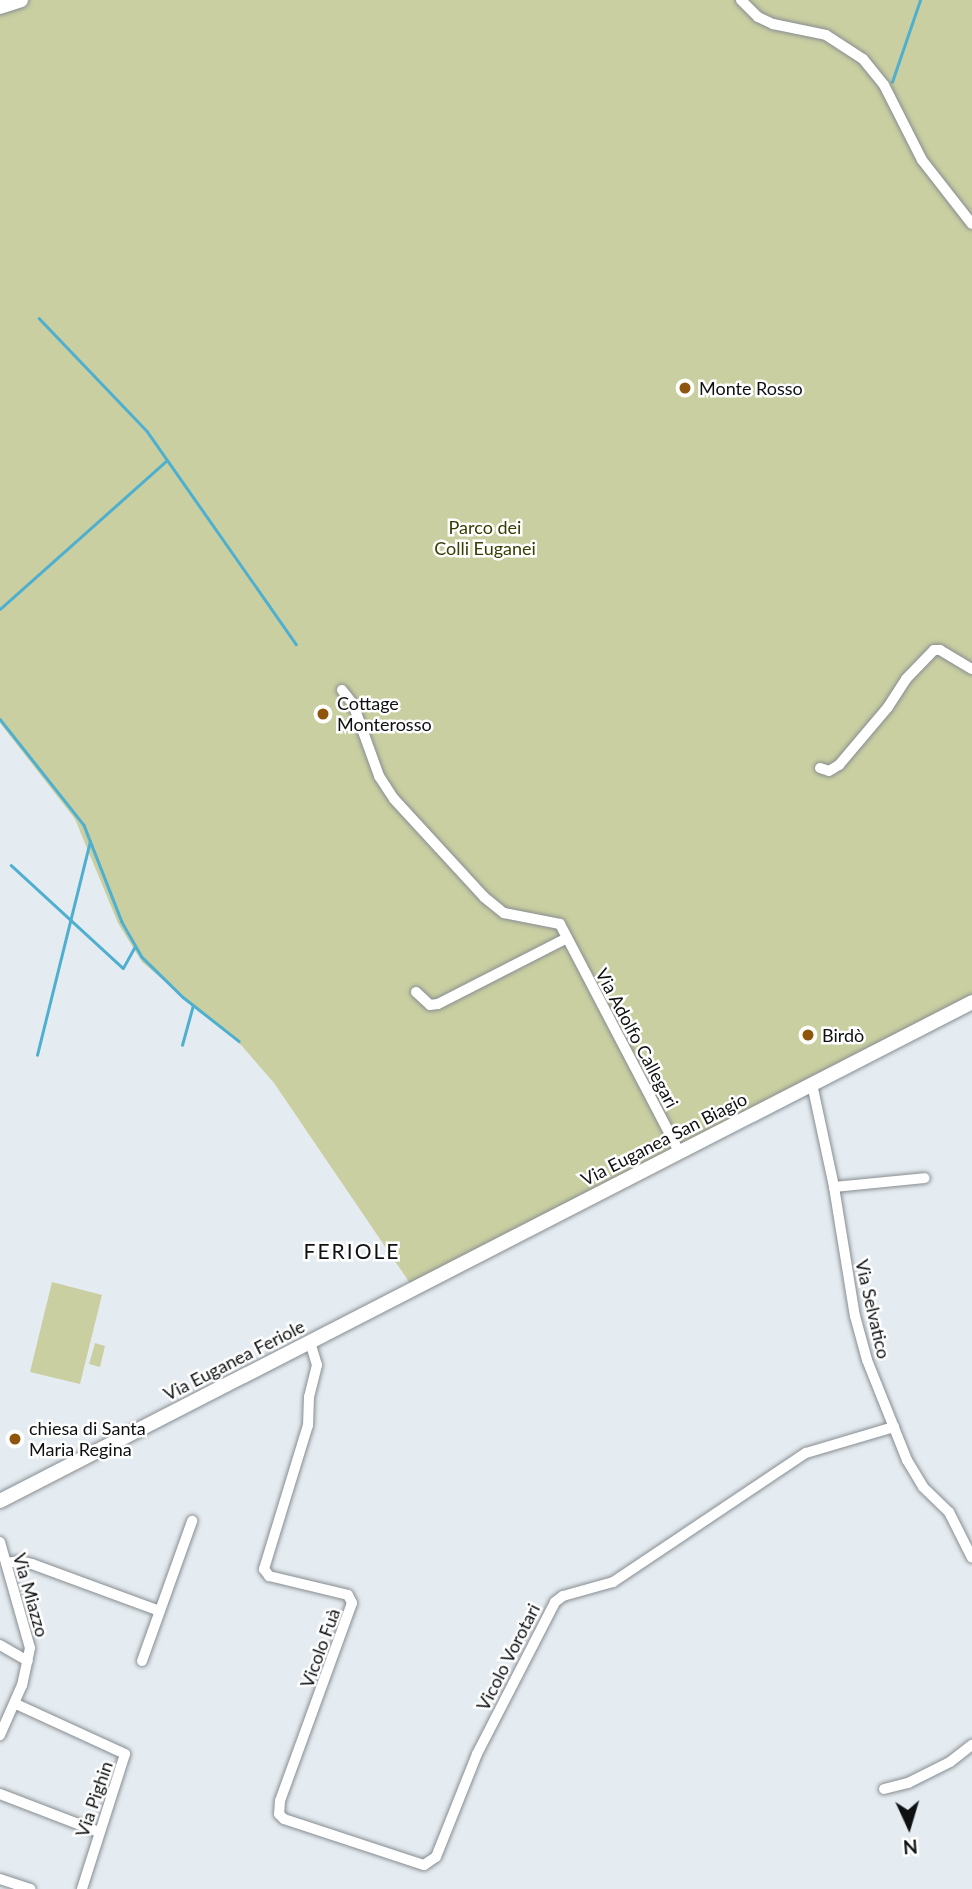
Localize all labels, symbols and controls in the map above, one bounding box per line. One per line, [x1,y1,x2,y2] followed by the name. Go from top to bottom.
[699,377,803,399] place label: Monte Rosso
[677,380,693,396] marker: Monte Rosso
[434,517,536,560] park label: Parco dei Colli Euganei
[337,693,432,736] place label: Cottage Monterosso
[315,706,331,722] marker: Cottage Monterosso
[591,964,683,1112] street label: Via Adolfo Callegari
[822,1024,864,1046] place label: Birdò
[800,1027,816,1043] marker: Birdò
[577,1088,751,1190] street label: Via Euganea San Biagio
[304,1238,400,1264] district label: FERIOLE
[851,1257,895,1361] street label: Via Selvatico
[160,1315,308,1405] street label: Via Euganea Feriole
[29,1418,146,1460] place label: chiesa di Santa Maria Regina
[7,1431,23,1447] marker: chiesa di Santa Maria Regina
[9,1551,53,1639] street label: Via Miazzo
[472,1600,544,1714] street label: Vicolo Vorotari
[296,1605,344,1691] street label: Vicolo Fuà
[71,1758,117,1840] street label: Via Pighin
[874,1791,944,1861] north arrow
[902,1835,919,1859] text: N

